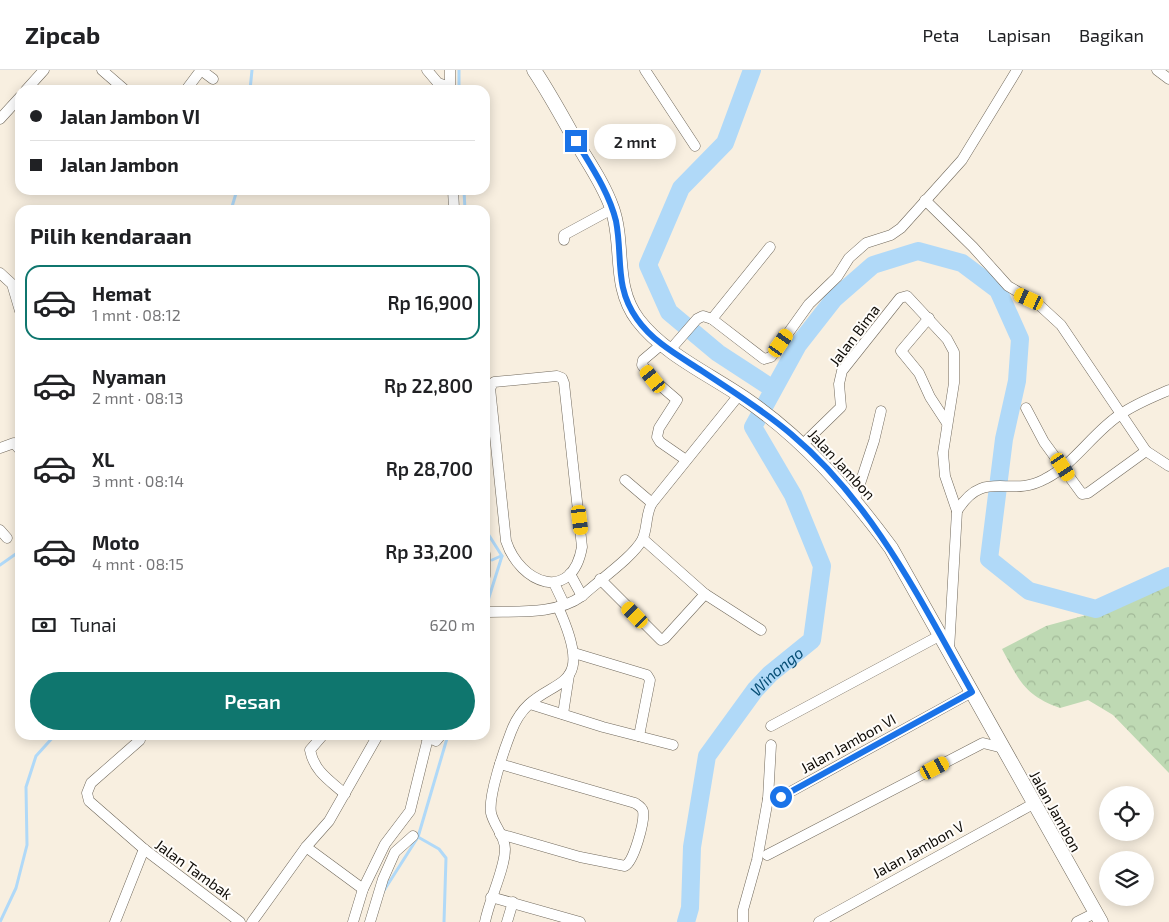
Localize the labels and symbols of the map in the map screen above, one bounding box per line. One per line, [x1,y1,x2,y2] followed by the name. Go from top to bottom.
[594,124,676,158] callout: 2 mnt
[565,130,587,152] route end
[1012,286,1045,312] car
[825,301,883,369] street label: Jalan Bima
[766,326,795,360] car
[637,363,668,395] car
[805,425,879,503] street label: Jalan Jambon
[1048,450,1077,484] car
[570,504,589,536] car
[619,599,650,631] car
[745,642,806,699] water label: Winongo
[797,709,899,777] street label: Jalan Jambon VI
[918,754,951,782] car
[1026,767,1086,855] street label: Jalan Jambon
[770,786,792,808] route start
[869,816,967,882] street label: Jalan Jambon V
[152,835,236,903] street label: Jalan Tambak

